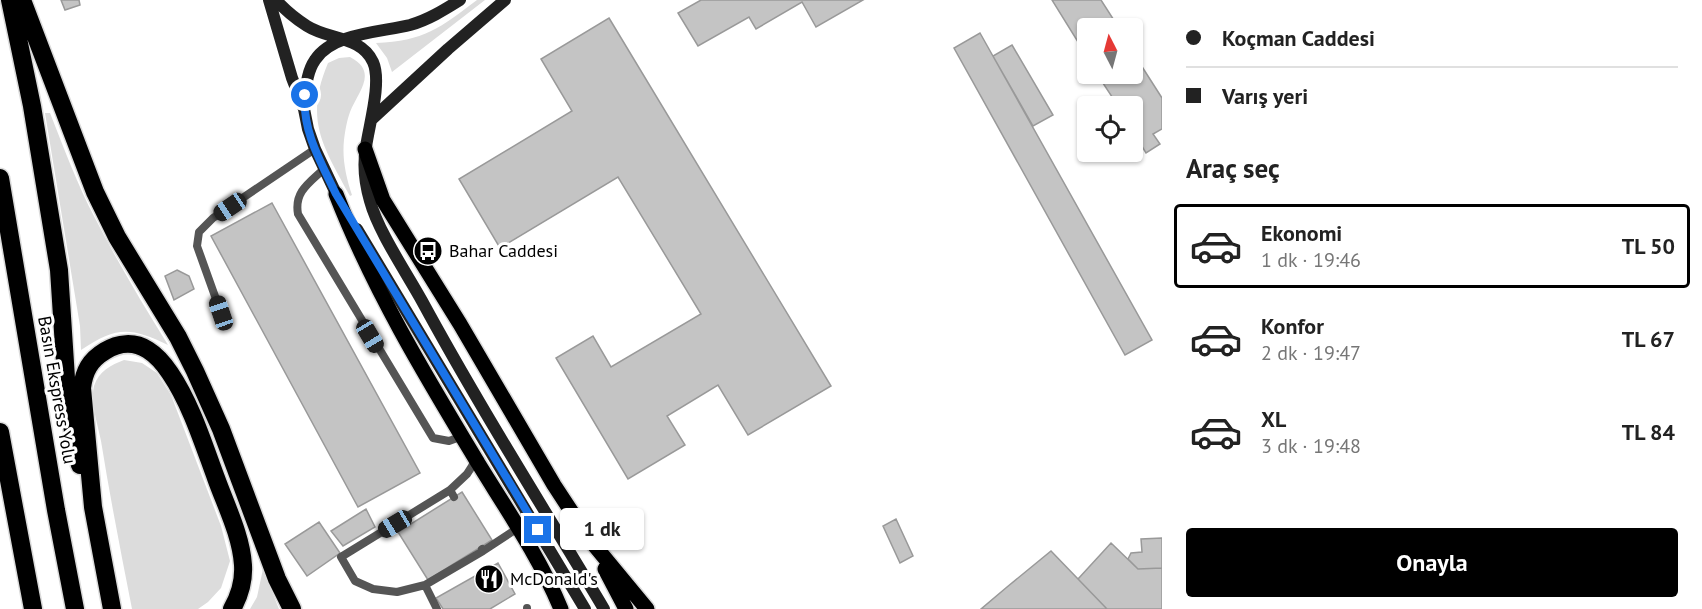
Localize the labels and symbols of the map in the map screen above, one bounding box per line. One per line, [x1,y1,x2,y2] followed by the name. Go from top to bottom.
[1077,18,1143,84] north arrow
[291,81,318,108] route start
[210,189,250,225] car
[412,235,444,267] bus stop icon: Bahar Caddesi
[449,239,558,262] place label: Bahar Caddesi
[207,293,235,333] car
[33,314,82,466] street label: Basın Ekspress Yolu
[353,316,387,356] car
[375,507,415,541] car
[559,509,643,551] callout: 1 dk
[524,516,551,543] route end
[473,563,505,595] restaurant icon: McDonald's
[510,567,598,590] place label: McDonald's

